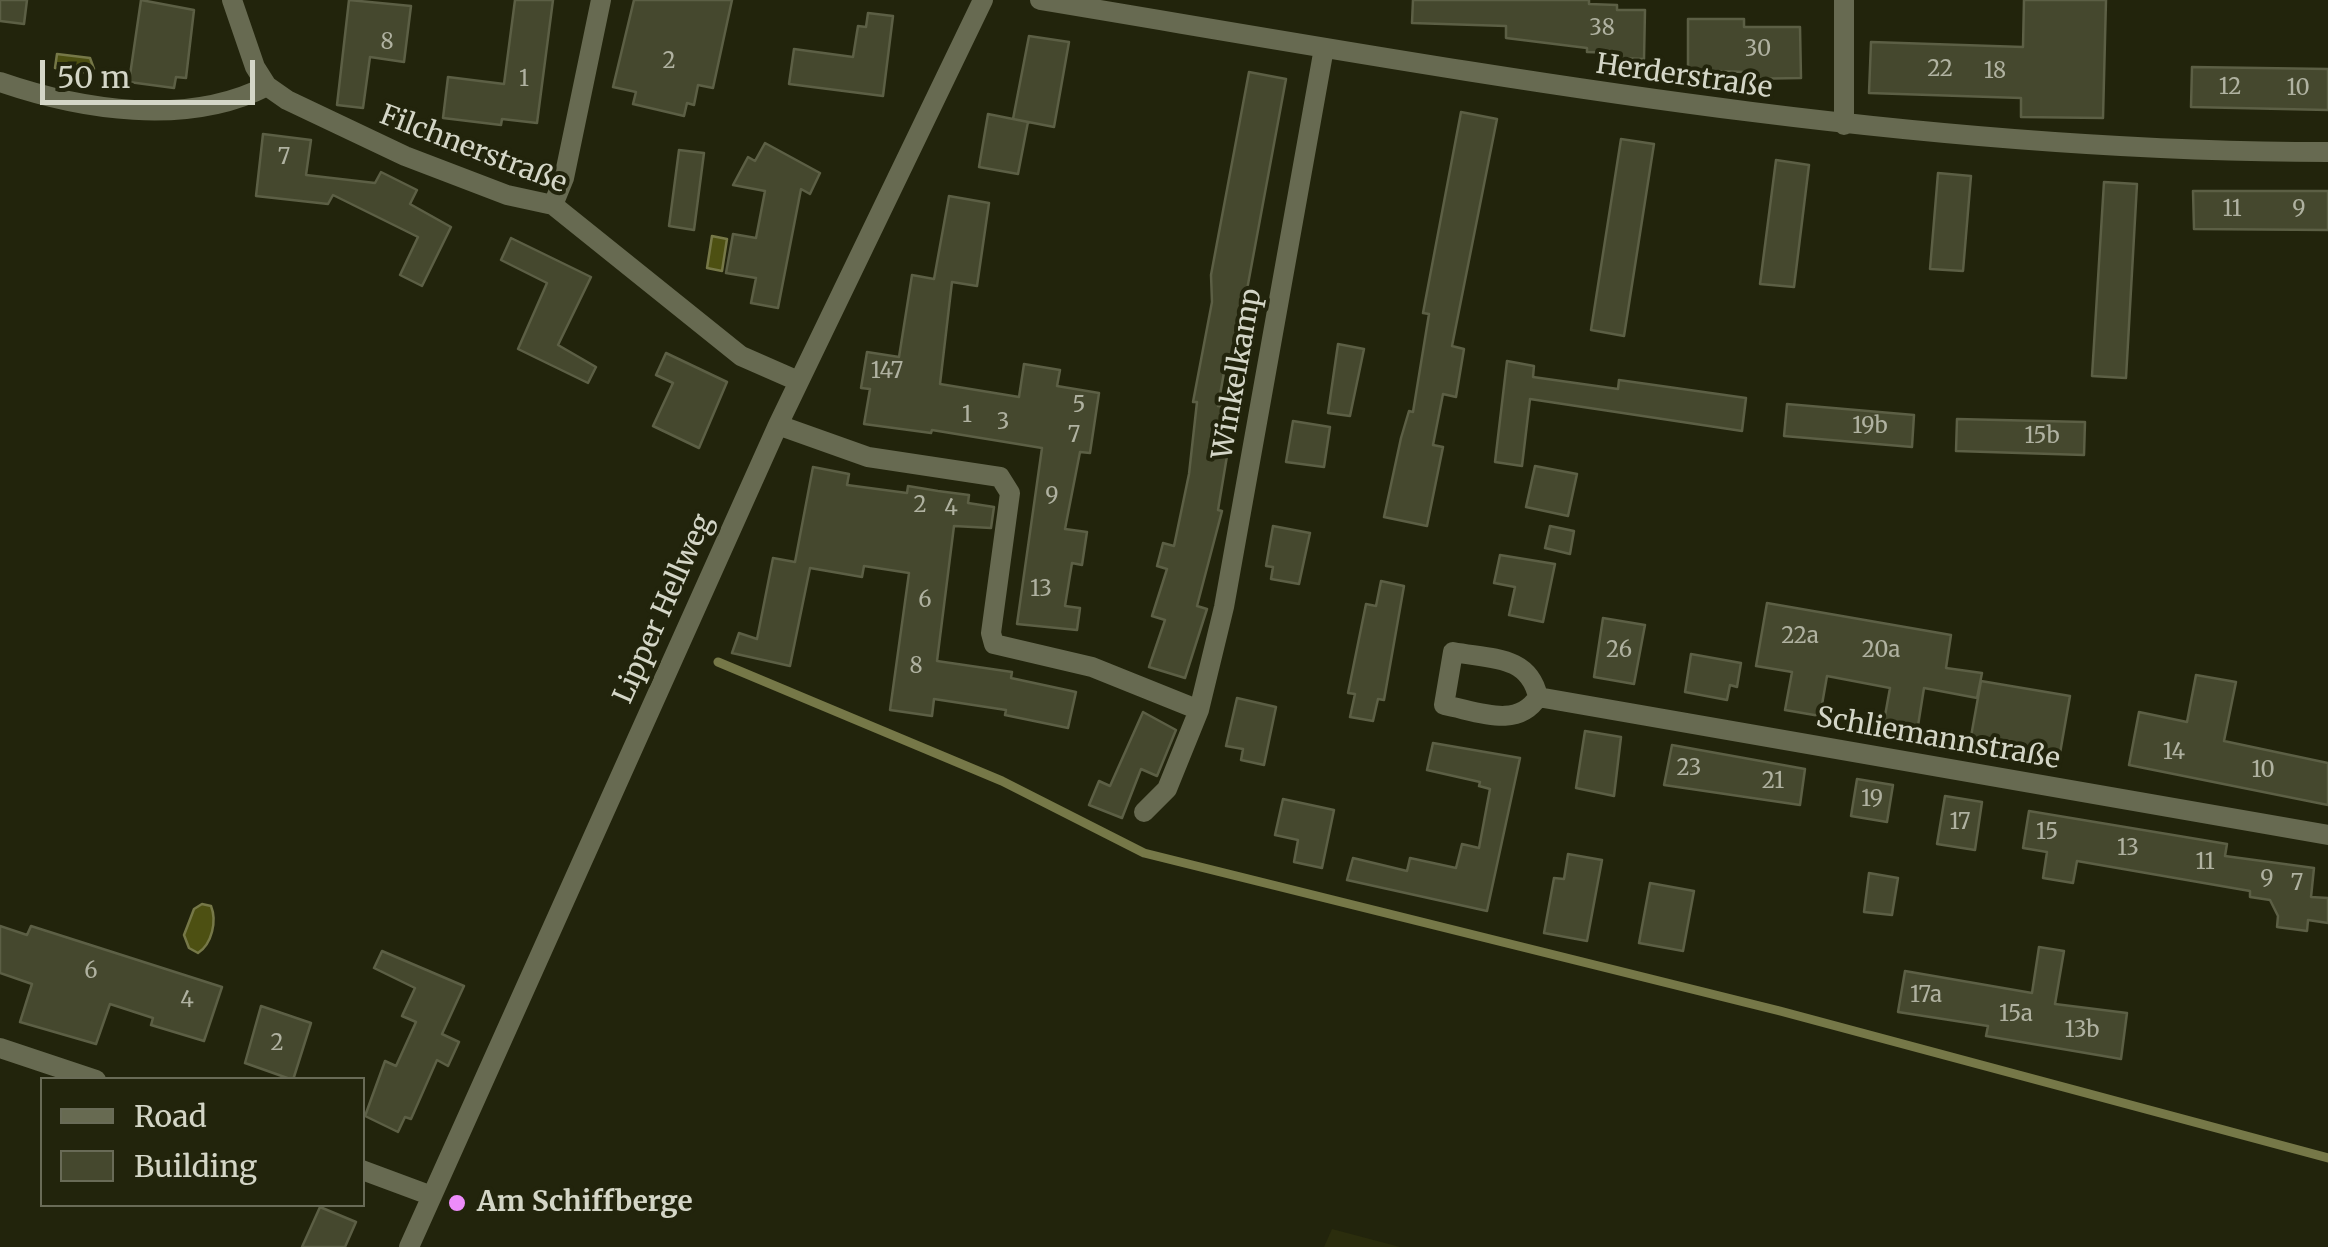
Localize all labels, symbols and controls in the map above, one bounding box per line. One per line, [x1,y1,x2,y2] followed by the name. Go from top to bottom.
[1589,16,1615,42] house number: 38
[380,30,394,56] house number: 8
[1745,37,1771,63] house number: 30
[45,40,260,102] scale bar
[1594,48,1774,106] street label: Herderstraße
[662,49,676,75] house number: 2
[1927,57,1953,83] house number: 22
[57,58,130,96] text: 50 m
[1984,59,2006,85] house number: 18
[519,67,529,93] house number: 1
[2219,75,2241,101] house number: 12
[2286,76,2310,102] house number: 10
[375,99,571,201] street label: Filchnerstraße
[278,145,290,171] house number: 7
[2222,197,2242,223] house number: 11
[2292,197,2306,223] house number: 9
[1206,286,1270,462] street label: Winkelkamp
[871,359,903,385] house number: 147
[1073,393,1085,419] house number: 5
[962,403,972,429] house number: 1
[997,410,1009,436] house number: 3
[1852,414,1888,440] house number: 19b
[1068,423,1080,449] house number: 7
[2024,424,2060,450] house number: 15b
[1045,484,1059,510] house number: 9
[913,493,927,519] house number: 2
[944,496,958,522] house number: 4
[607,509,721,709] street label: Lipper Hellweg
[1030,577,1052,603] house number: 13
[918,588,932,614] house number: 6
[1781,624,1819,650] house number: 22a
[1606,638,1632,664] house number: 26
[1862,638,1900,664] house number: 20a
[909,654,923,680] house number: 8
[1814,701,2062,777] street label: Schliemannstraße
[2163,740,2185,766] house number: 14
[1677,756,1701,782] house number: 23
[2251,758,2275,784] house number: 10
[1762,769,1784,795] house number: 21
[1861,787,1883,813] house number: 19
[1949,810,1971,836] house number: 17
[2036,820,2058,846] house number: 15
[2117,836,2139,862] house number: 13
[2195,850,2215,876] house number: 11
[2260,867,2274,893] house number: 9
[2291,871,2303,897] house number: 7
[84,959,98,985] house number: 6
[1910,983,1942,1009] house number: 17a
[180,988,194,1014] house number: 4
[1999,1002,2033,1028] house number: 15a
[2065,1018,2099,1044] house number: 13b
[270,1031,284,1057] house number: 2
[40,1077,365,1207] legend
[134,1097,207,1135] text: Road
[134,1147,257,1185] text: Building
[477,1186,693,1220] place label: Am Schiffberge
[446,1192,468,1214] marker: Am Schiffberge

